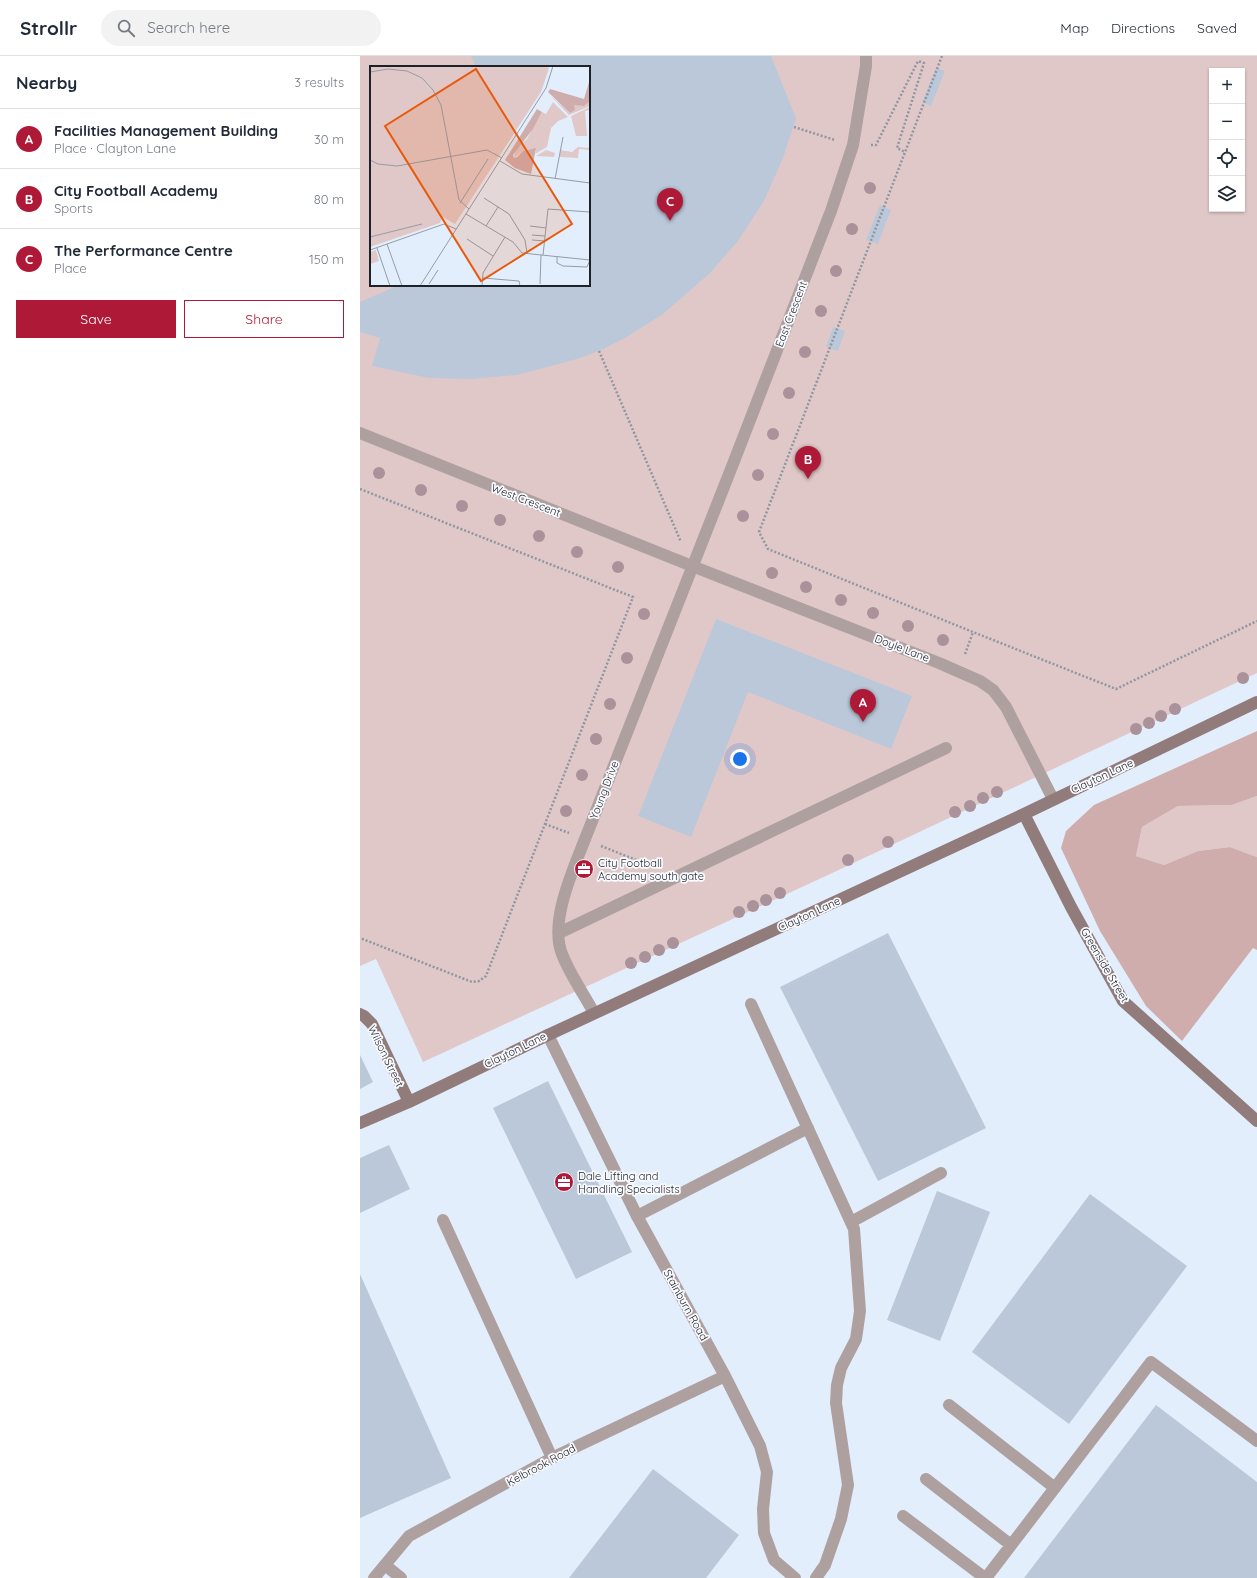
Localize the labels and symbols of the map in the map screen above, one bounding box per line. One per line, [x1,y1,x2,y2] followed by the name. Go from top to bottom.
[370,66,590,286] inset map
[657,188,683,221] pin: C
[772,279,810,349] street label: East Crescent
[795,446,821,479] pin: B
[489,480,563,520] street label: West Crescent
[873,631,931,665] street label: Doyle Lane
[850,689,876,722] pin: A
[730,749,750,769] your location
[1068,755,1136,797] street label: Clayton Lane
[586,759,622,821] street label: Young Drive
[598,856,704,883] place label: City Football Academy south gate
[573,858,595,880] office icon: City Football Academy south gate
[775,893,843,935] street label: Clayton Lane
[1078,925,1132,1005] street label: Greenside Street
[365,1023,407,1089] street label: Wilson Street
[482,1029,548,1071] street label: Clayton Lane
[578,1169,680,1196] place label: Dale Lifting and Handling Specialists
[553,1171,575,1193] office icon: Dale Lifting and Handling Specialists
[661,1267,711,1343] street label: Stainburn Road
[504,1441,578,1489] street label: Kelbrook Road

